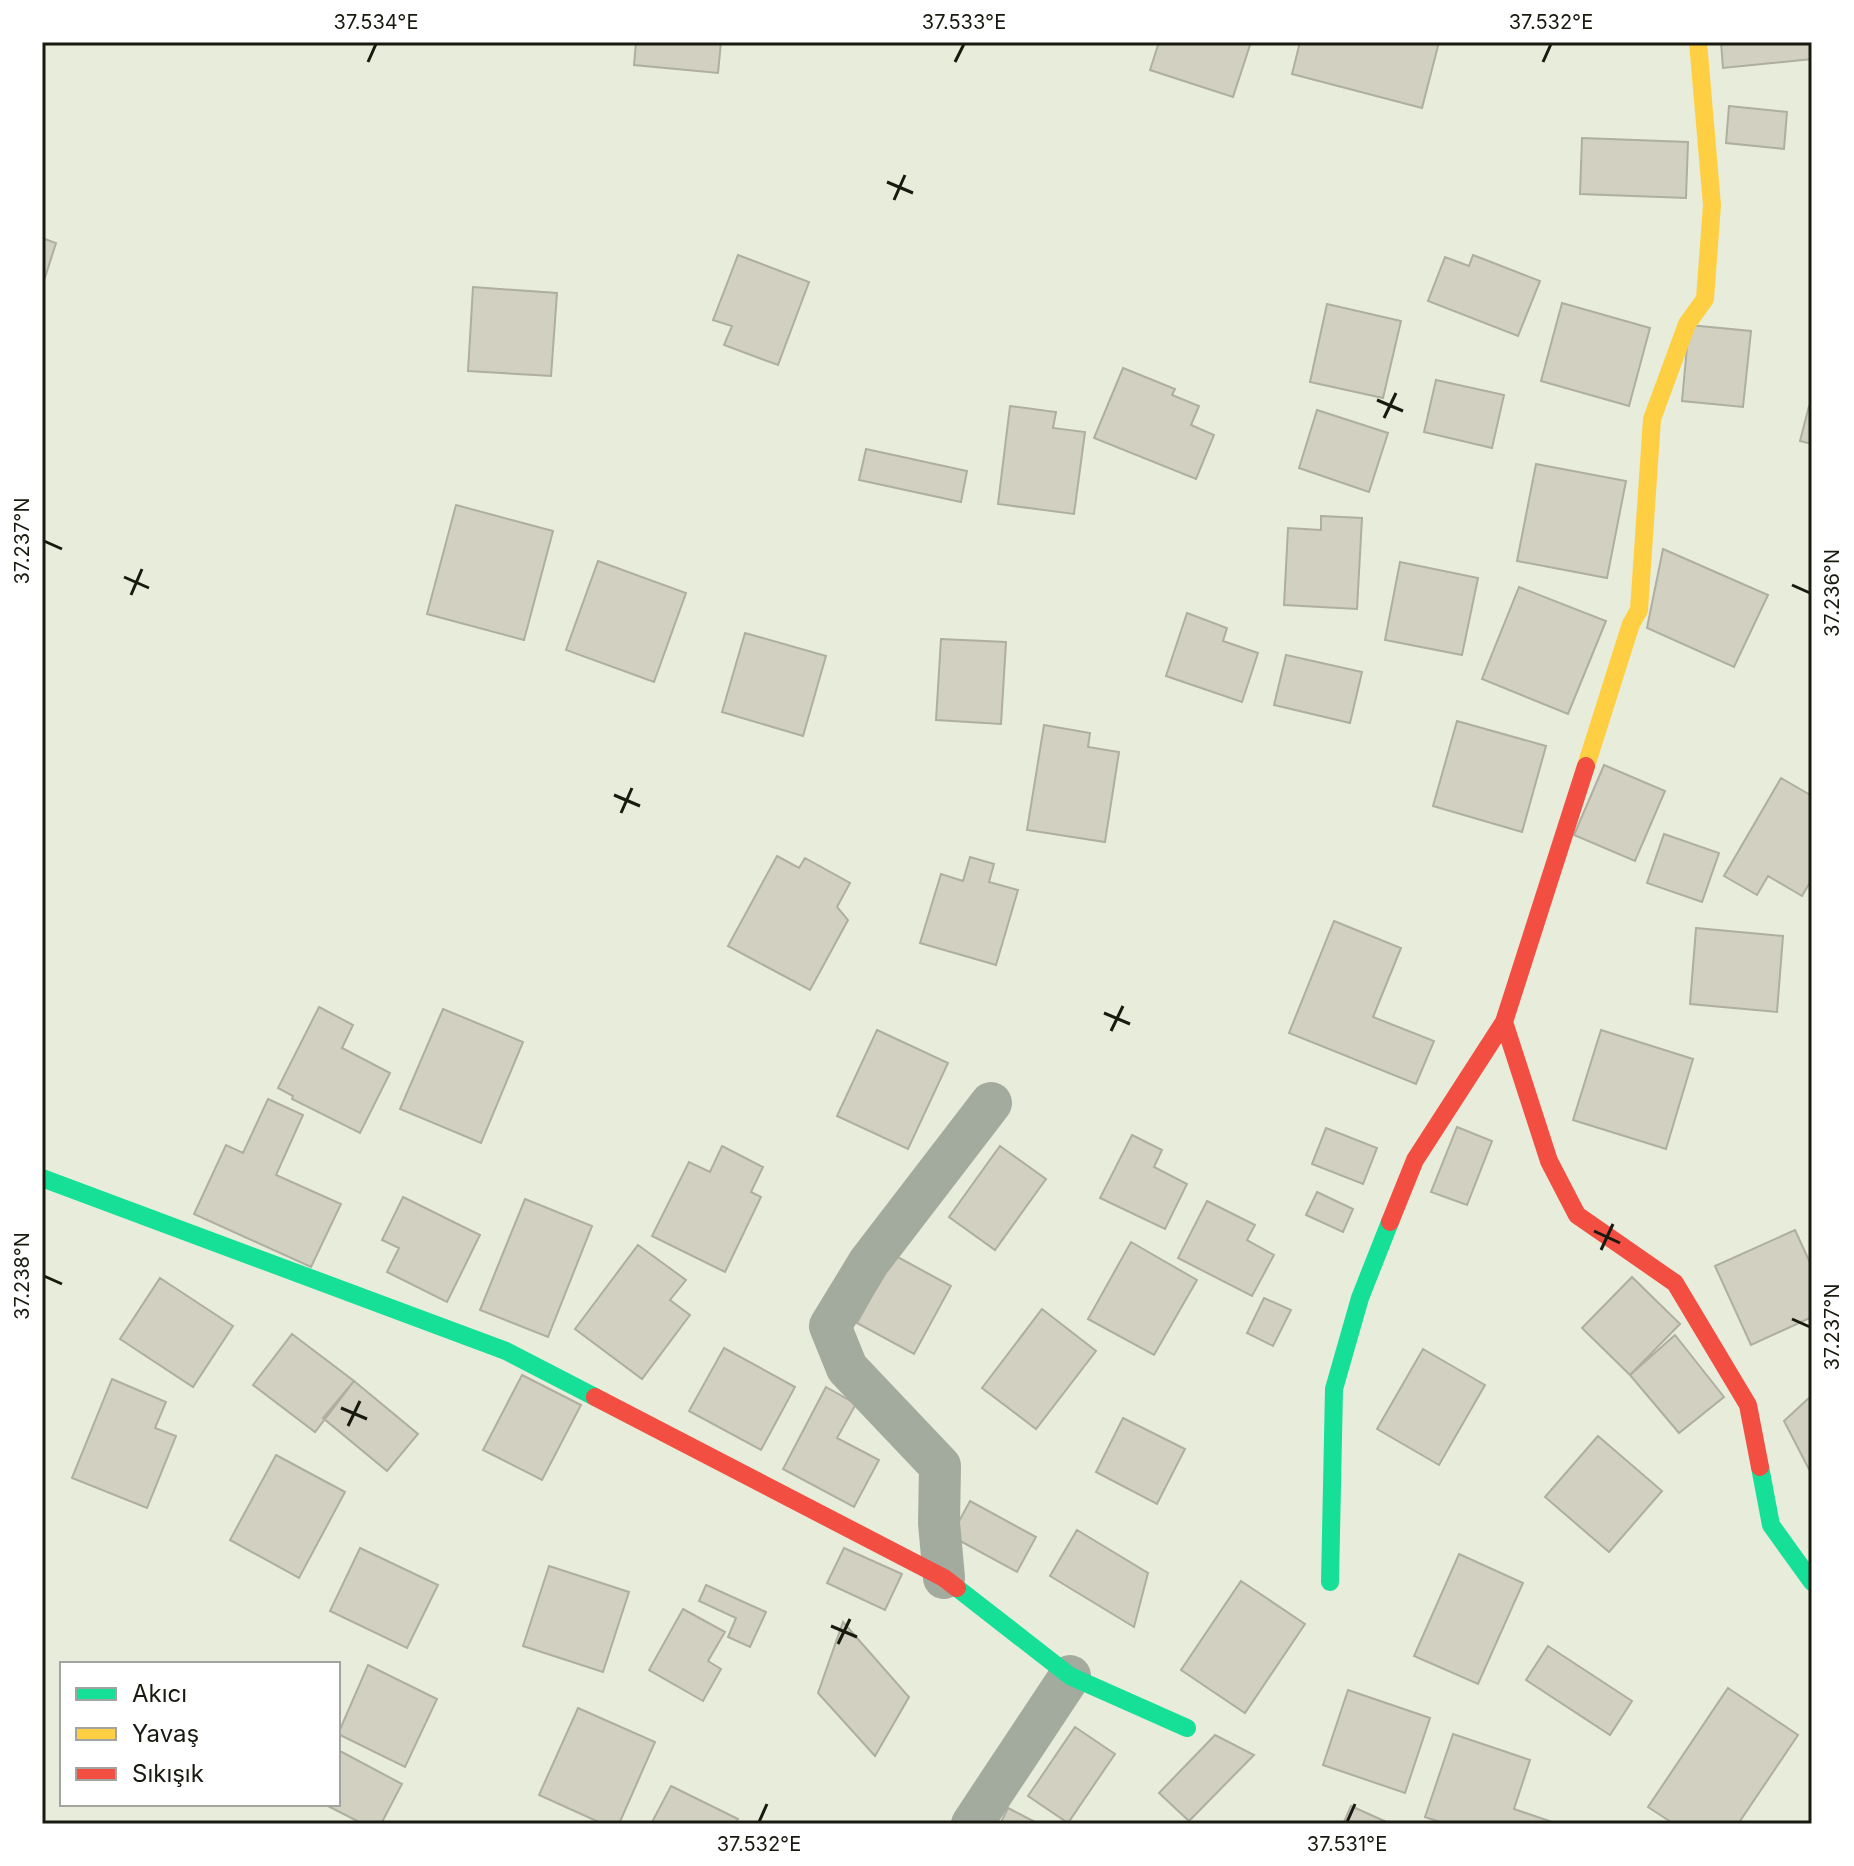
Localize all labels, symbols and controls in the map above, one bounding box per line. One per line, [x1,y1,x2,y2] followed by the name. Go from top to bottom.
[334,10,418,34] text: 37.534°E
[922,10,1006,34] text: 37.533°E
[1509,10,1593,34] text: 37.532°E
[10,498,34,584] text: 37.237°N
[1820,549,1844,637] text: 37.236°N
[10,1232,34,1320] text: 37.238°N
[1820,1284,1844,1370] text: 37.237°N
[60,1662,340,1806] legend
[132,1679,187,1708] text: Akıcı
[132,1719,199,1748] text: Yavaş
[132,1759,204,1788] text: Sıkışık
[717,1832,801,1856] text: 37.532°E
[1307,1832,1387,1856] text: 37.531°E

